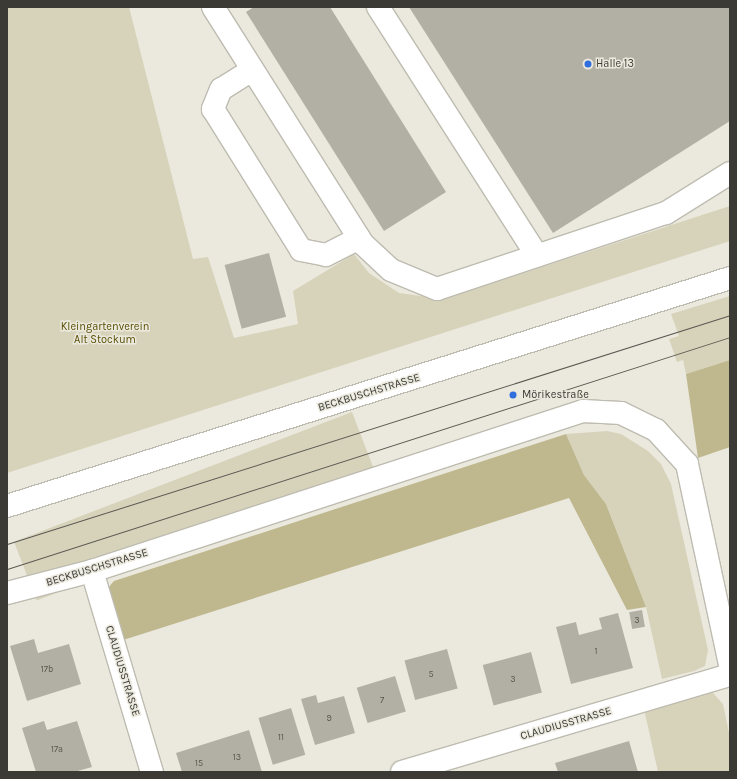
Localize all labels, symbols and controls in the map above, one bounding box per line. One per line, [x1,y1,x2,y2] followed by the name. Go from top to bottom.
[596,57,634,71] place label: Halle 13
[583,59,593,69] marker: Halle 13
[61,321,149,347] park label: Kleingartenverein Alt Stockum
[316,371,422,415] street label: BECKBUSCHSTRASSE
[522,388,589,402] place label: Mörikestraße
[507,389,519,401] marker: Mörikestraße
[44,546,150,590] street label: BECKBUSCHSTRASSE
[634,615,640,625] house number: 3
[102,624,142,718] street label: CLAUDIUSSTRASSE
[595,646,597,656] house number: 1
[41,664,53,674] house number: 17b
[428,669,434,679] house number: 5
[510,674,516,684] house number: 3
[380,695,384,705] house number: 7
[519,705,613,743] street label: CLAUDIUSSTRASSE
[326,713,332,723] house number: 9
[278,732,284,742] house number: 11
[51,744,63,754] house number: 17a
[233,752,241,762] house number: 13
[195,758,203,768] house number: 15

